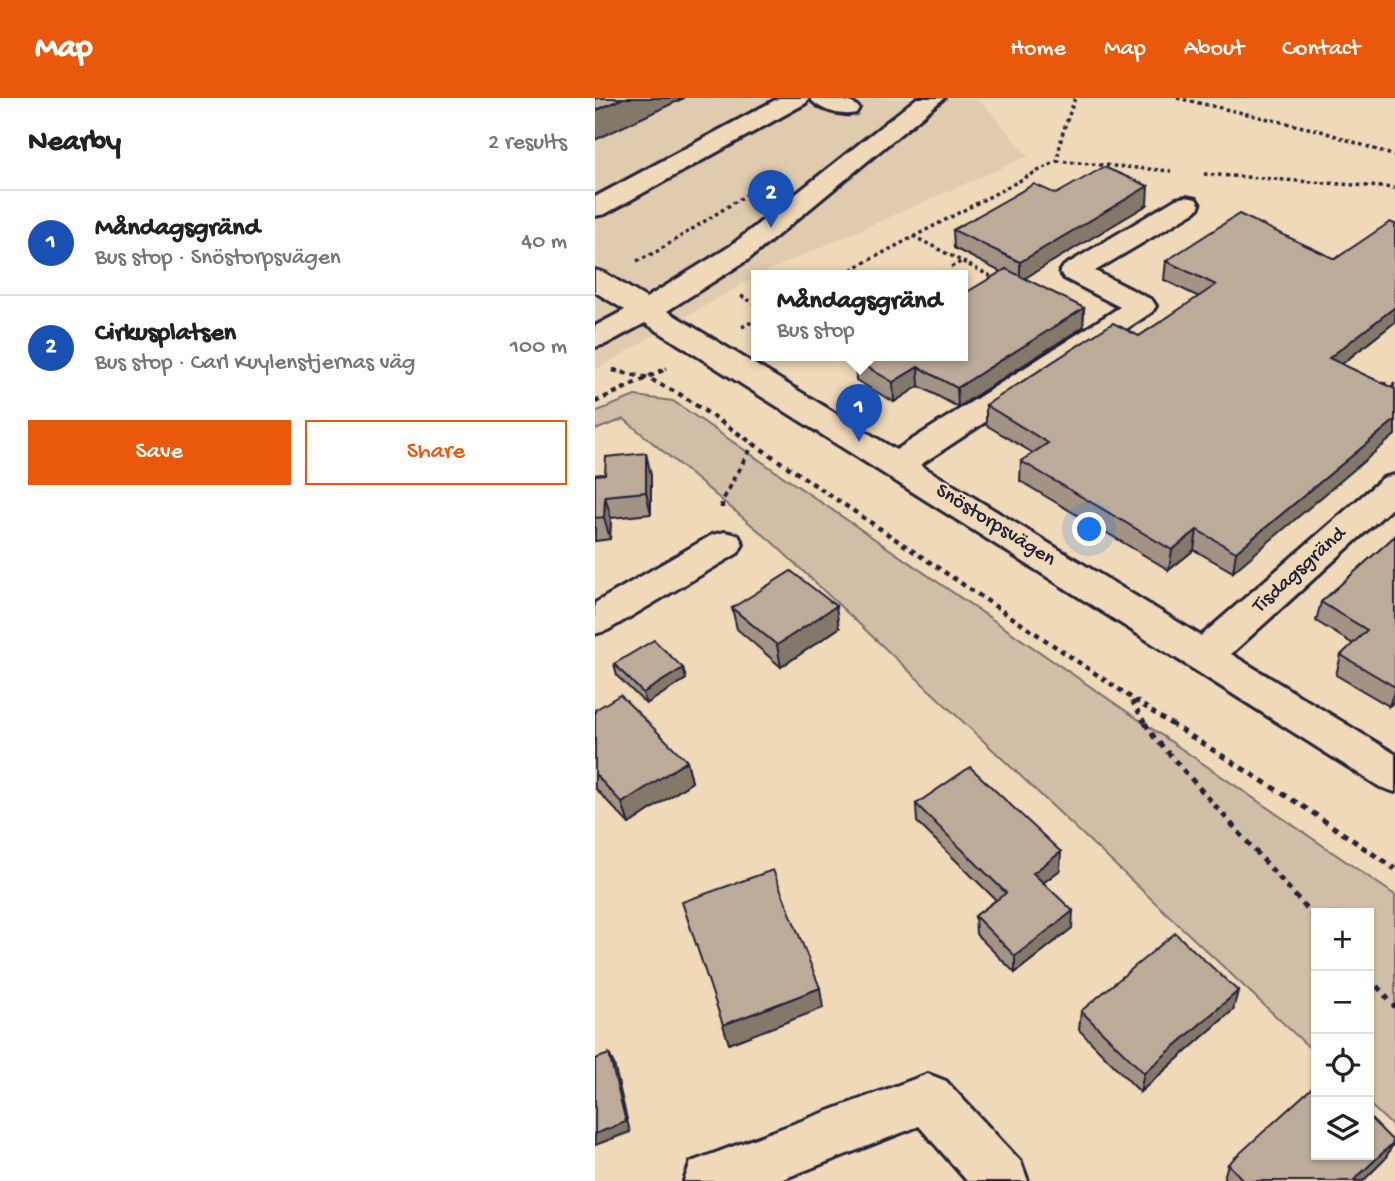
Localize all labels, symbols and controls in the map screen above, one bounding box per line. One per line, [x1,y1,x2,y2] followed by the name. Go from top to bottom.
[35,30,92,68] text: Map
[1010,35,1066,64] text: Home
[1104,35,1146,64] text: Map
[1184,35,1244,64] text: About
[1282,35,1360,64] text: Contact
[28,126,121,161] text: Nearby
[488,130,567,157] text: 2 results
[748,170,794,228] pin: 2
[95,214,260,245] text: Måndagsgränd
[46,229,56,256] text: 1
[521,229,567,256] text: 40 m
[95,245,341,272] text: Bus stop · Snöstorpsvägen
[751,270,968,361] popup
[777,287,942,318] text: Måndagsgränd
[777,318,855,345] text: Bus stop
[95,319,236,350] text: Cirkusplatsen
[45,334,57,361] text: 2
[510,334,567,361] text: 100 m
[95,350,415,377] text: Bus stop · Carl Kuylenstjernas väg
[836,384,882,442] pin: 1
[28,420,291,485] button: Save
[305,420,567,485] button: Share
[930,479,1060,573] street label: Snöstorpsvägen
[1072,512,1106,546] your location
[1247,521,1353,620] street label: Tisdagsgränd
[1311,908,1374,1160] map controls
[1311,908,1374,971] button: +
[1311,971,1374,1034] button: −
[1311,1034,1374,1097] button: locate
[1311,1097,1374,1160] button: layers

